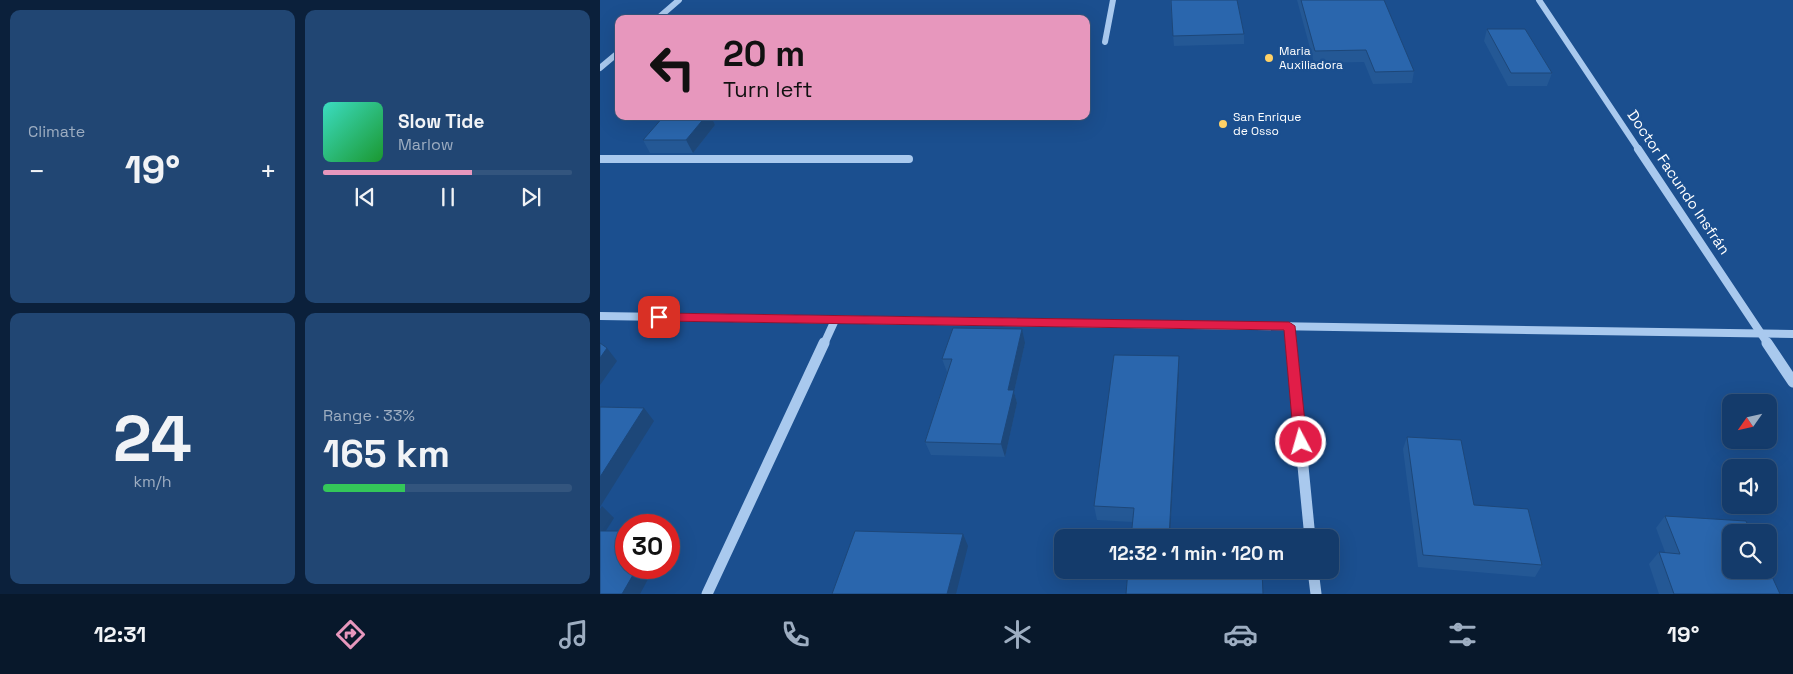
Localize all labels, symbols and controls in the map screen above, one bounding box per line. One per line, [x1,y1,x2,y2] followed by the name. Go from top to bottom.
[723,32,805,76] text: 20 m
[640,35,705,100] icon: left
[1279,43,1343,73] place label: Maria Auxiliadora
[1263,52,1275,64] marker: Maria Auxiliadora
[723,75,813,103] text: Turn left
[1624,106,1734,258] street label: Doctor Facundo Insfrán
[398,109,484,134] text: Slow Tide
[1233,109,1301,139] place label: San Enrique de Osso
[1217,118,1229,130] marker: San Enrique de Osso
[28,121,85,142] text: Climate
[398,134,454,155] text: Marlow
[125,146,180,194] text: 19°
[28,153,45,189] text: −
[260,153,277,189] text: +
[351,183,379,211] icon: previous
[434,183,462,211] icon: pause
[517,183,545,211] icon: next
[638,296,680,338] pin
[645,303,673,331] icon: arrive
[1722,394,1778,449] north arrow
[1722,394,1777,579] map controls
[113,397,192,480] text: 24
[323,405,415,426] text: Range · 33%
[1274,415,1326,467] position arrow
[323,430,450,478] text: 165 km
[1722,459,1777,514] button: sound
[133,471,172,492] text: km/h
[615,514,680,579] speed limit sign: 30
[1722,524,1777,579] button: search
[1109,541,1284,566] text: 12:32 · 1 min · 120 m
[333,617,368,652] icon: directions
[556,617,591,652] icon: music
[778,617,813,652] icon: phone
[1000,617,1035,652] icon: climate
[1223,617,1258,652] icon: car
[1445,617,1480,652] icon: filters
[94,620,146,648] text: 12:31
[1667,620,1699,648] text: 19°

